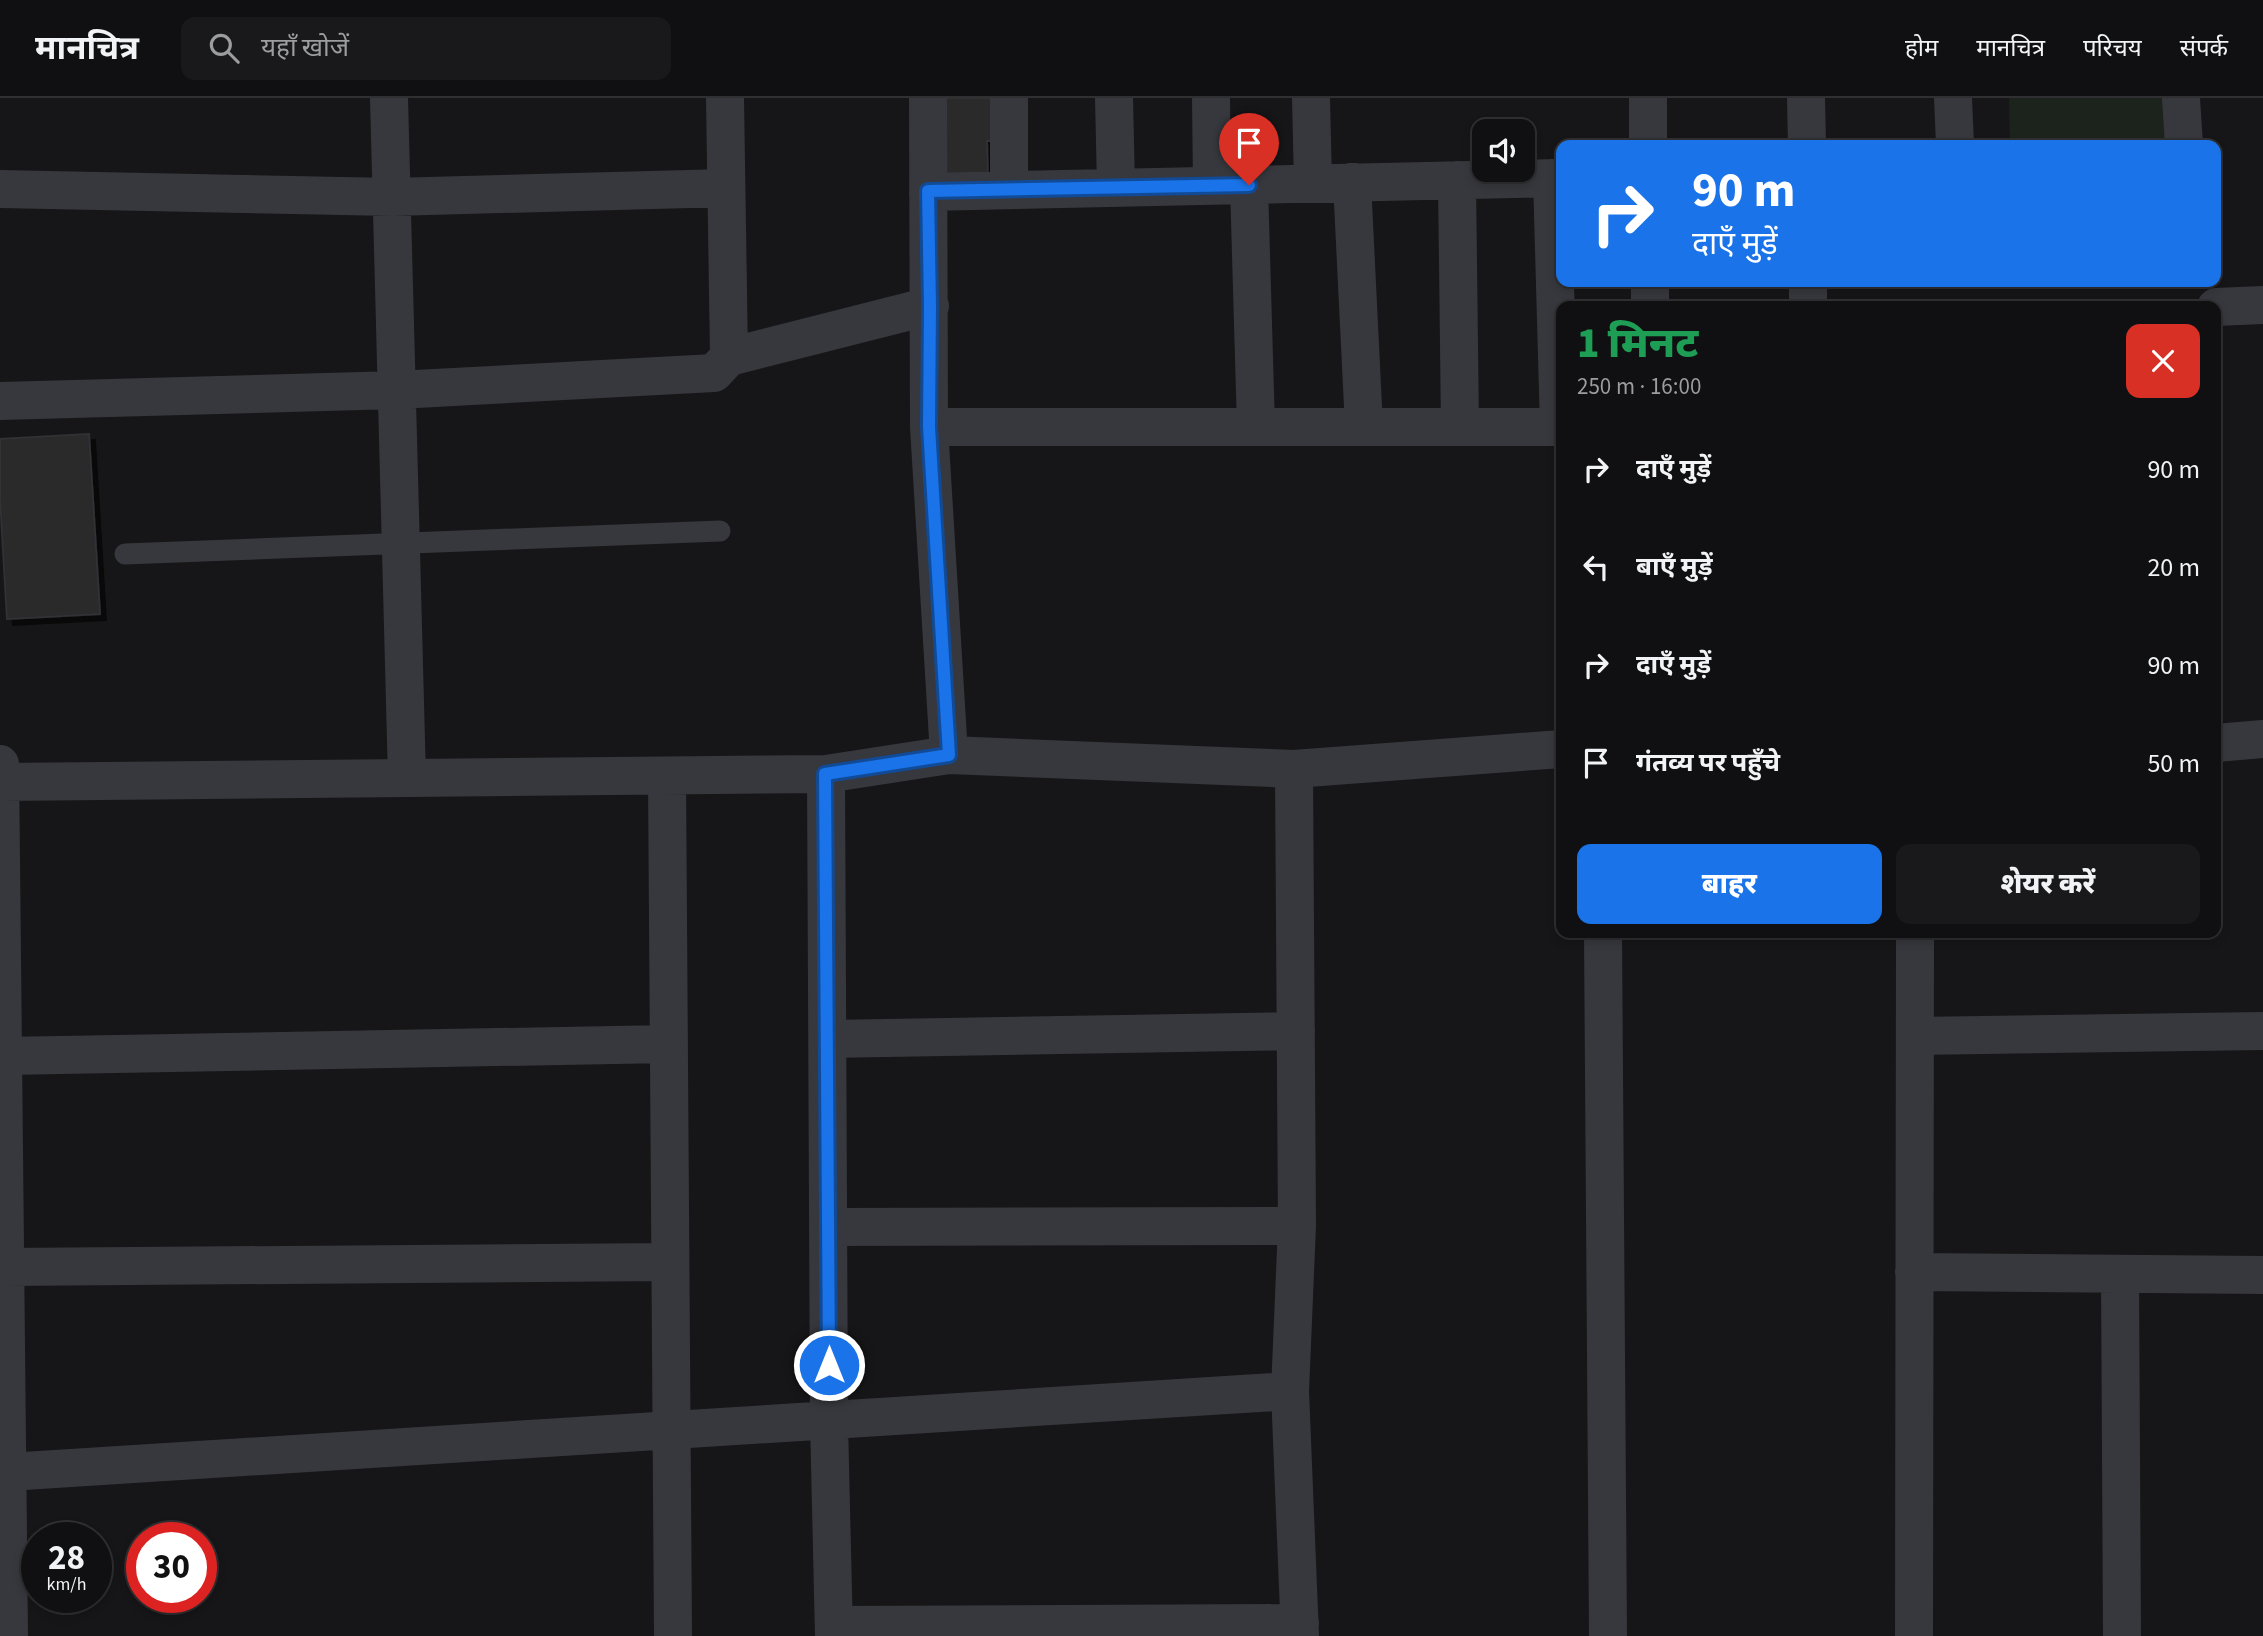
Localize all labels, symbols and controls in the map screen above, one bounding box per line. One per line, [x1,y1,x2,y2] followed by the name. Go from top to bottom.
[181,17,671,80] search box
[35,25,139,72] text: मानचित्र
[205,29,243,67] icon: search
[261,29,349,66] text: यहाँ खोजें
[1905,31,1938,66] text: होम
[1976,31,2045,66] text: मानचित्र
[2083,31,2142,66] text: परिचय
[2180,31,2228,66] text: संपर्क
[1219,113,1279,185] pin
[1472,119,1535,182] map controls
[1472,119,1535,182] button: sound
[1230,124,1268,162] icon: arrive
[1692,156,1796,226] text: 90 m
[1577,168,1668,259] icon: right
[1692,221,1778,267] text: दाएँ मुड़ें
[1577,314,1698,374] text: 1 मिनट
[2126,324,2200,398] button: close
[1577,370,1701,403] text: 250 m · 16:00
[1577,450,1615,488] icon: right
[1636,450,1711,487] text: दाएँ मुड़ें
[2147,451,2200,488] text: 90 m
[1577,548,1615,586] icon: left
[1636,548,1713,585] text: बाएँ मुड़ें
[2147,549,2200,586] text: 20 m
[1577,646,1615,684] icon: right
[1636,646,1711,683] text: दाएँ मुड़ें
[2147,647,2200,684] text: 90 m
[1577,744,1615,782] icon: arrive
[1636,744,1780,781] text: गंतव्य पर पहुँचे
[2147,745,2200,782] text: 50 m
[1577,844,1882,924] button: बाहर
[1896,844,2200,924] button: शेयर करें
[792,1328,866,1402] position arrow
[126,1522,217,1613] speed limit sign: 30
[48,1533,85,1583] text: 28
[47,1572,86,1597] text: km/h

